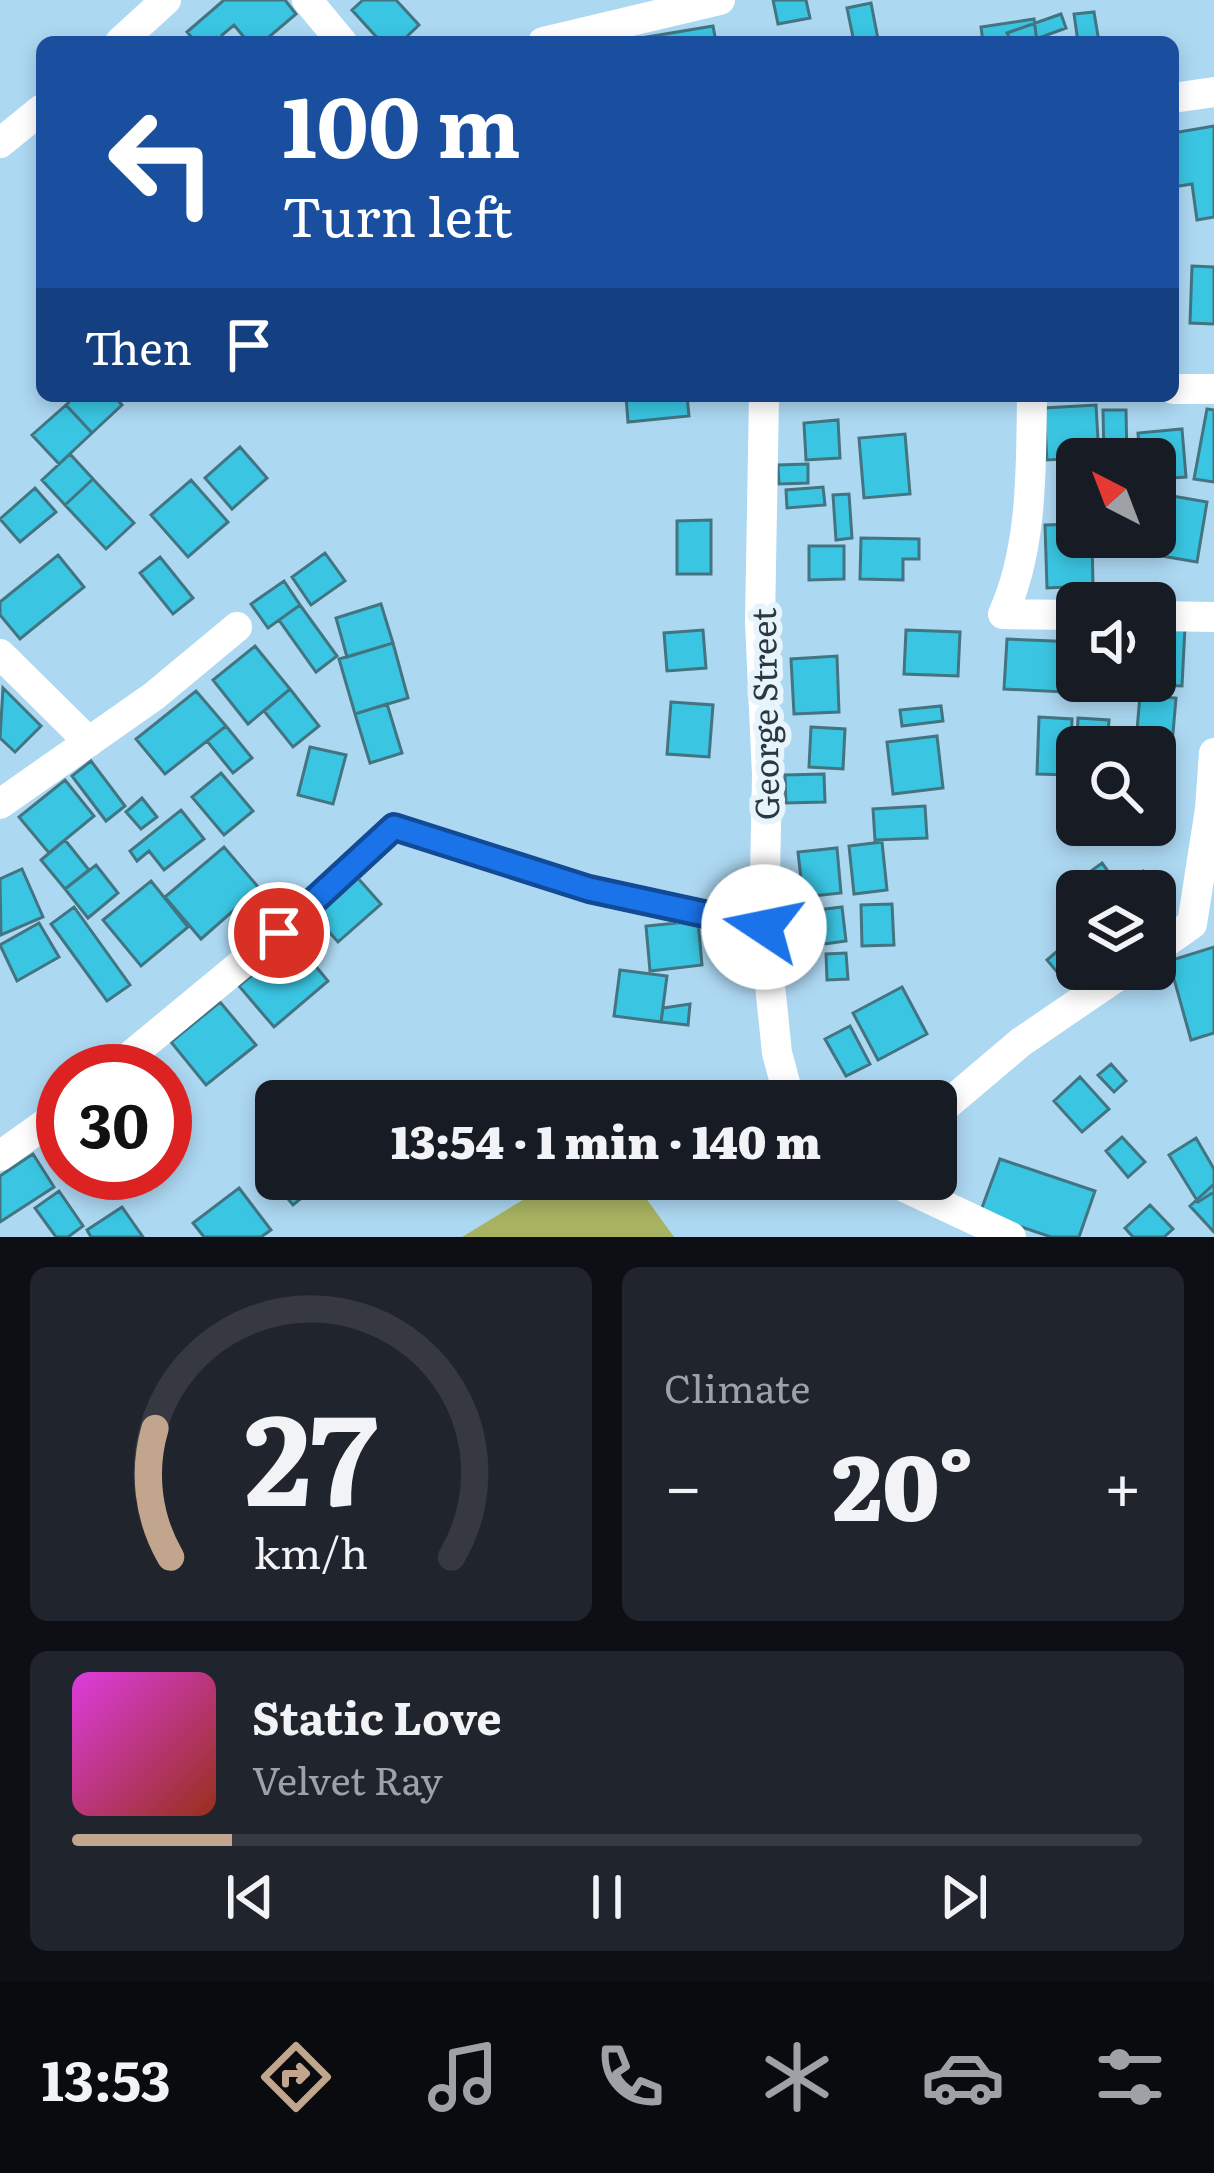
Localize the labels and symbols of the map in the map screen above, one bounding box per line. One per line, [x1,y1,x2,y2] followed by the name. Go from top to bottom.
[1056,438,1176,558] north arrow
[737,607,789,821] street label: George Street
[701,864,827,990] position arrow
[228,882,330,984] pin
[36,1044,192,1200] speed limit sign: 30

